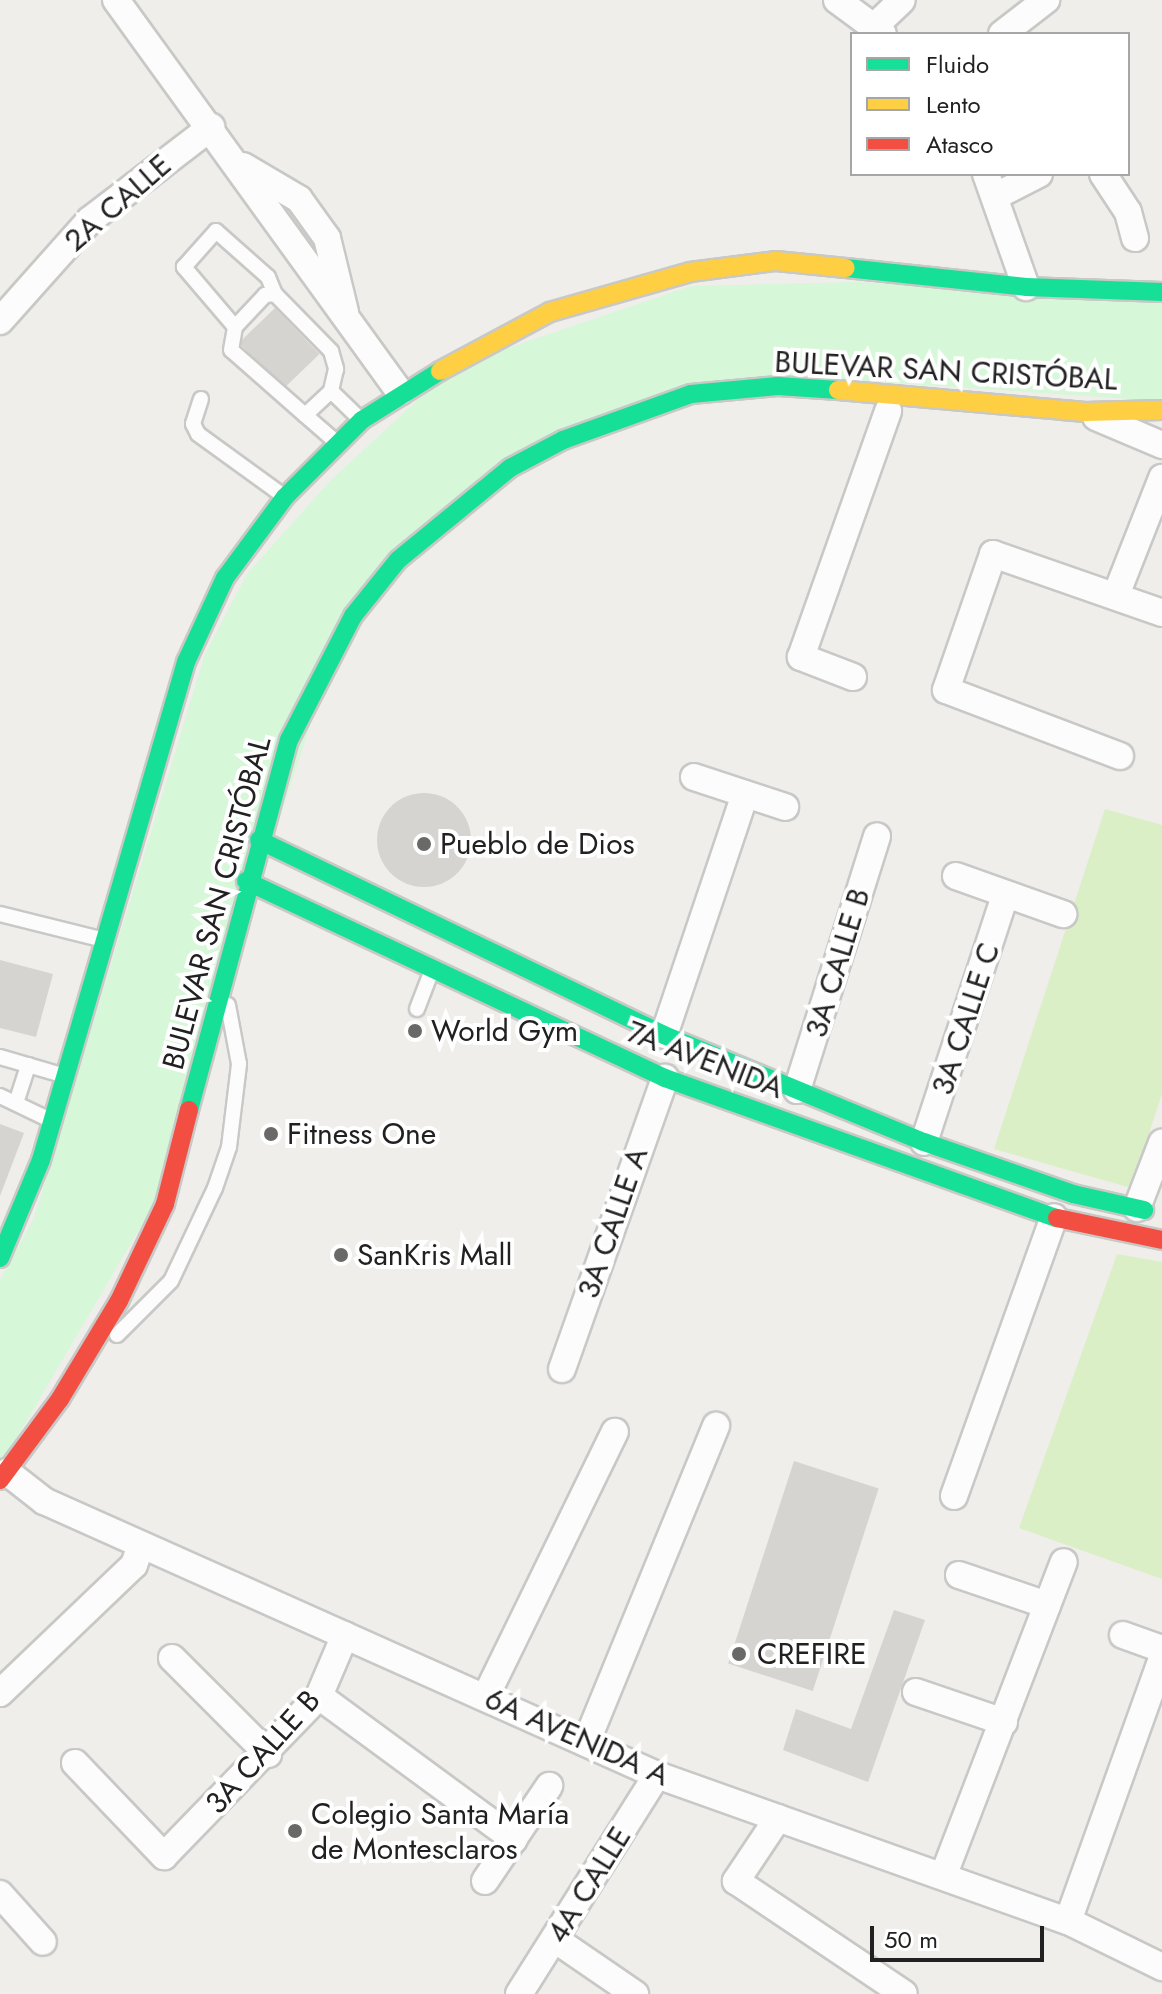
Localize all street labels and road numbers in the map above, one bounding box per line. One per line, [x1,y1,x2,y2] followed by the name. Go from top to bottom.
[57,147,179,259] street label: 2A CALLE
[774,344,1118,398] street label: BULEVAR SAN CRISTÓBAL
[155,733,279,1073] street label: BULEVAR SAN CRISTÓBAL
[798,884,878,1042] street label: 3A CALLE B
[925,938,1007,1100] street label: 3A CALLE C
[622,1014,788,1106] street label: 7A AVENIDA
[570,1143,656,1303] street label: 3A CALLE A
[479,1680,675,1794] street label: 6A AVENIDA A
[198,1683,328,1821] street label: 3A CALLE B
[539,1820,639,1950] street label: 4A CALLE

